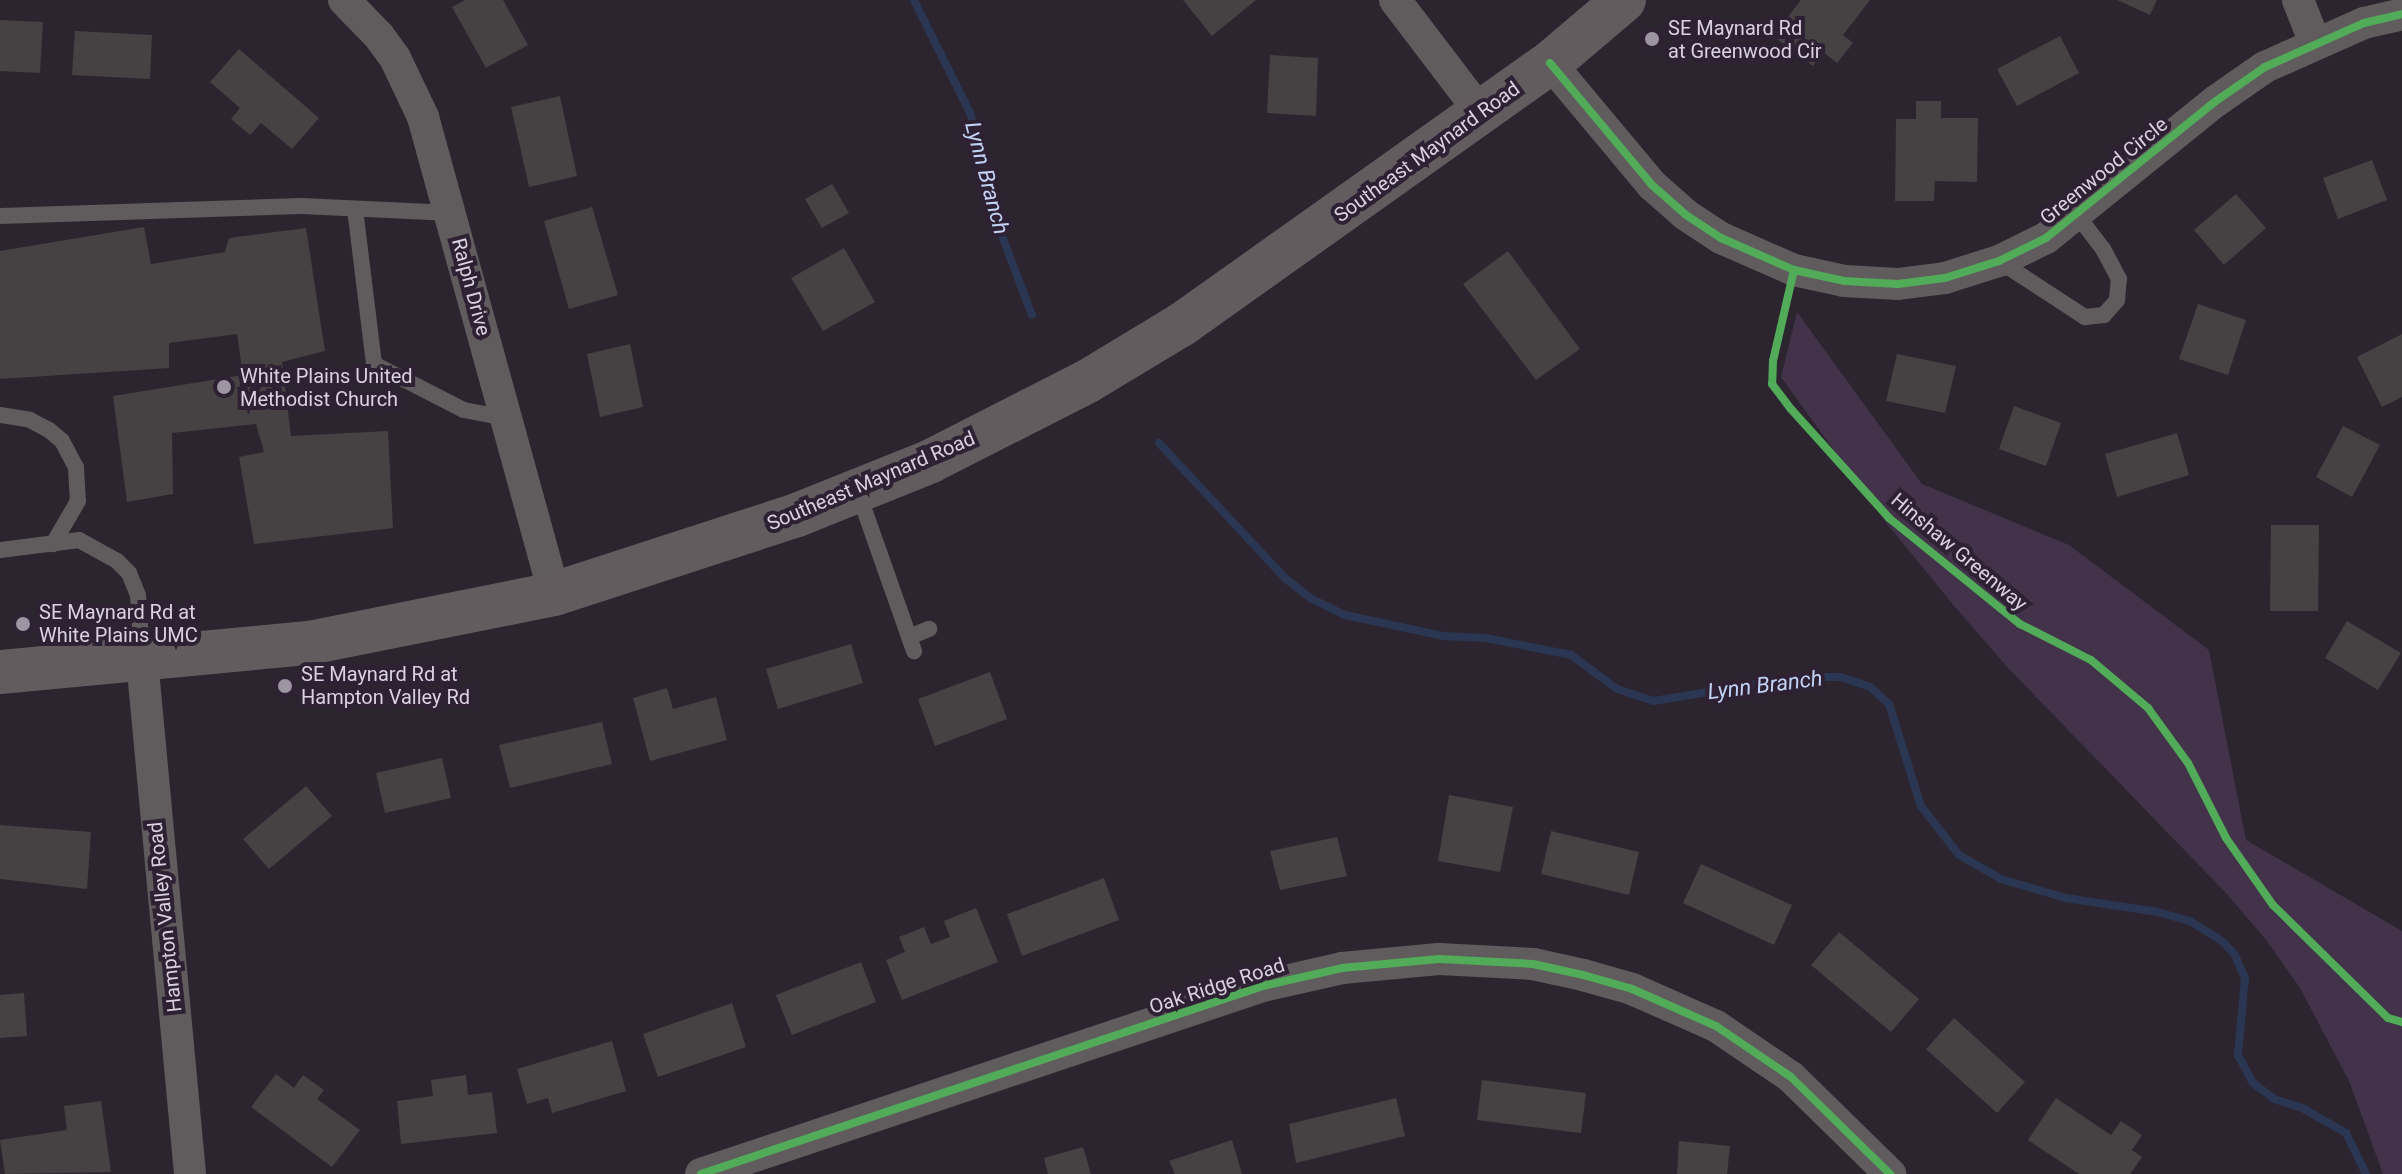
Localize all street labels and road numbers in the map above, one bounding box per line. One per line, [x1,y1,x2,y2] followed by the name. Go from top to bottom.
[1330,77,1524,227] street label: Southeast Maynard Road
[2035,112,2173,230] street label: Greenwood Circle
[446,235,496,339] street label: Ralph Drive
[763,426,979,536] street label: Southeast Maynard Road
[1886,488,2032,616] street label: Hinshaw Greenway
[143,821,187,1013] street label: Hampton Valley Road
[1146,953,1288,1019] street label: Oak Ridge Road

